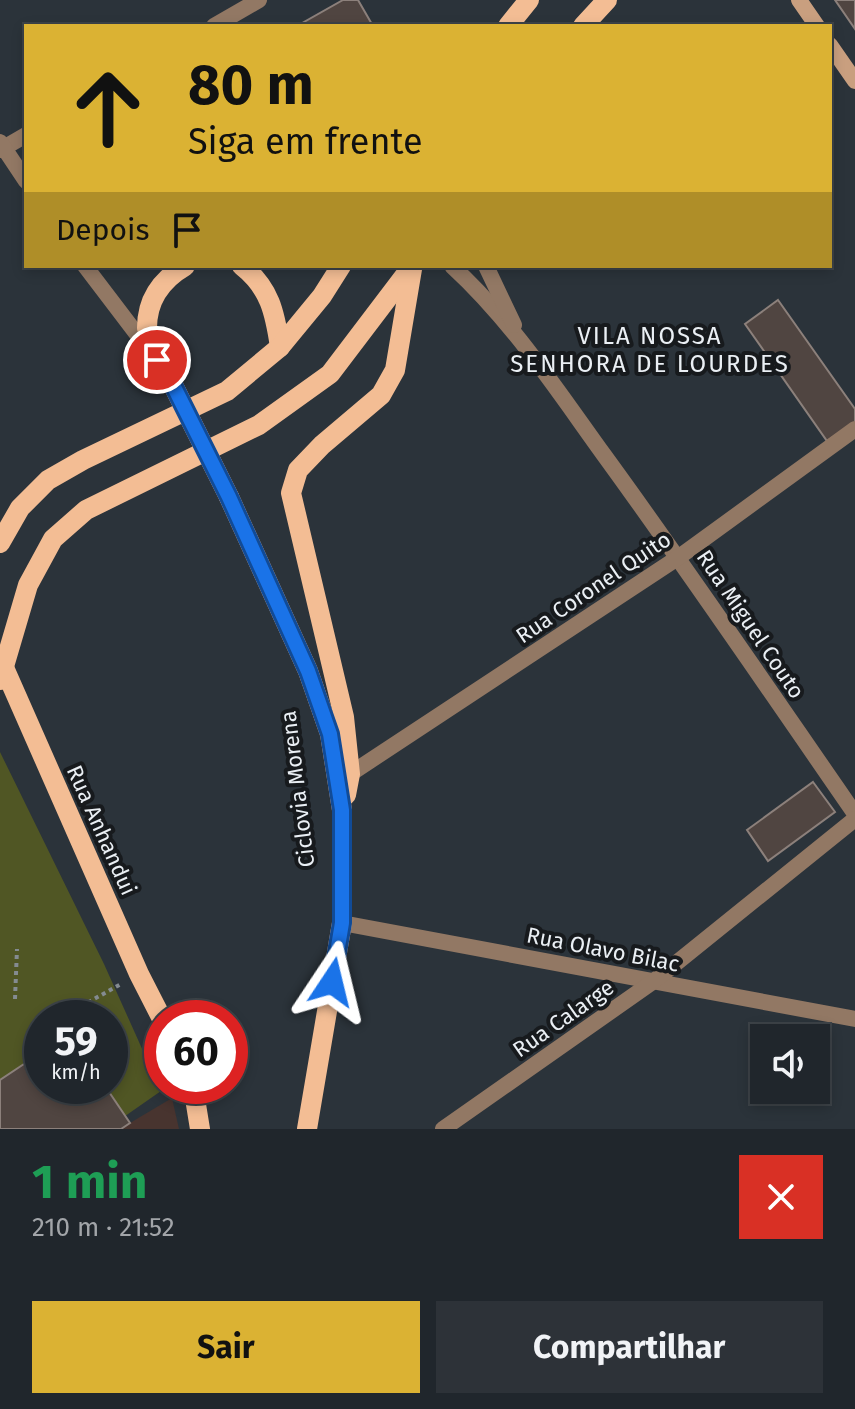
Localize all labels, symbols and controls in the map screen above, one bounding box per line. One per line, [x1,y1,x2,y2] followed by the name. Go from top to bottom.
[188,52,314,119] text: 80 m
[56,56,160,160] icon: ahead
[188,120,423,164] text: Siga em frente
[165,208,209,252] icon: arrive
[56,212,149,248] text: Depois
[510,322,790,378] district label: VILA NOSSA SENHORA DE LOURDES
[123,326,191,394] pin
[135,338,179,382] icon: arrive
[511,526,676,649] street label: Rua Coronel Quito
[691,545,810,704] street label: Rua Miguel Couto
[274,709,320,869] street label: Ciclovia Morena
[61,761,142,899] street label: Rua Anhandui
[524,921,682,978] street label: Rua Olavo Bilac
[290,940,374,1024] position arrow
[507,974,619,1063] street label: Rua Calarge
[144,1000,248,1104] speed limit sign: 60
[54,1018,98,1066] text: 59
[750,1024,830,1104] map controls
[750,1024,830,1104] button: sound
[51,1060,101,1084] text: km/h
[32,1153,147,1211] text: 1 min
[739,1155,823,1239] button: close
[32,1212,175,1243] text: 210 m · 21:52
[32,1301,420,1393] button: Sair
[436,1301,823,1393] button: Compartilhar

